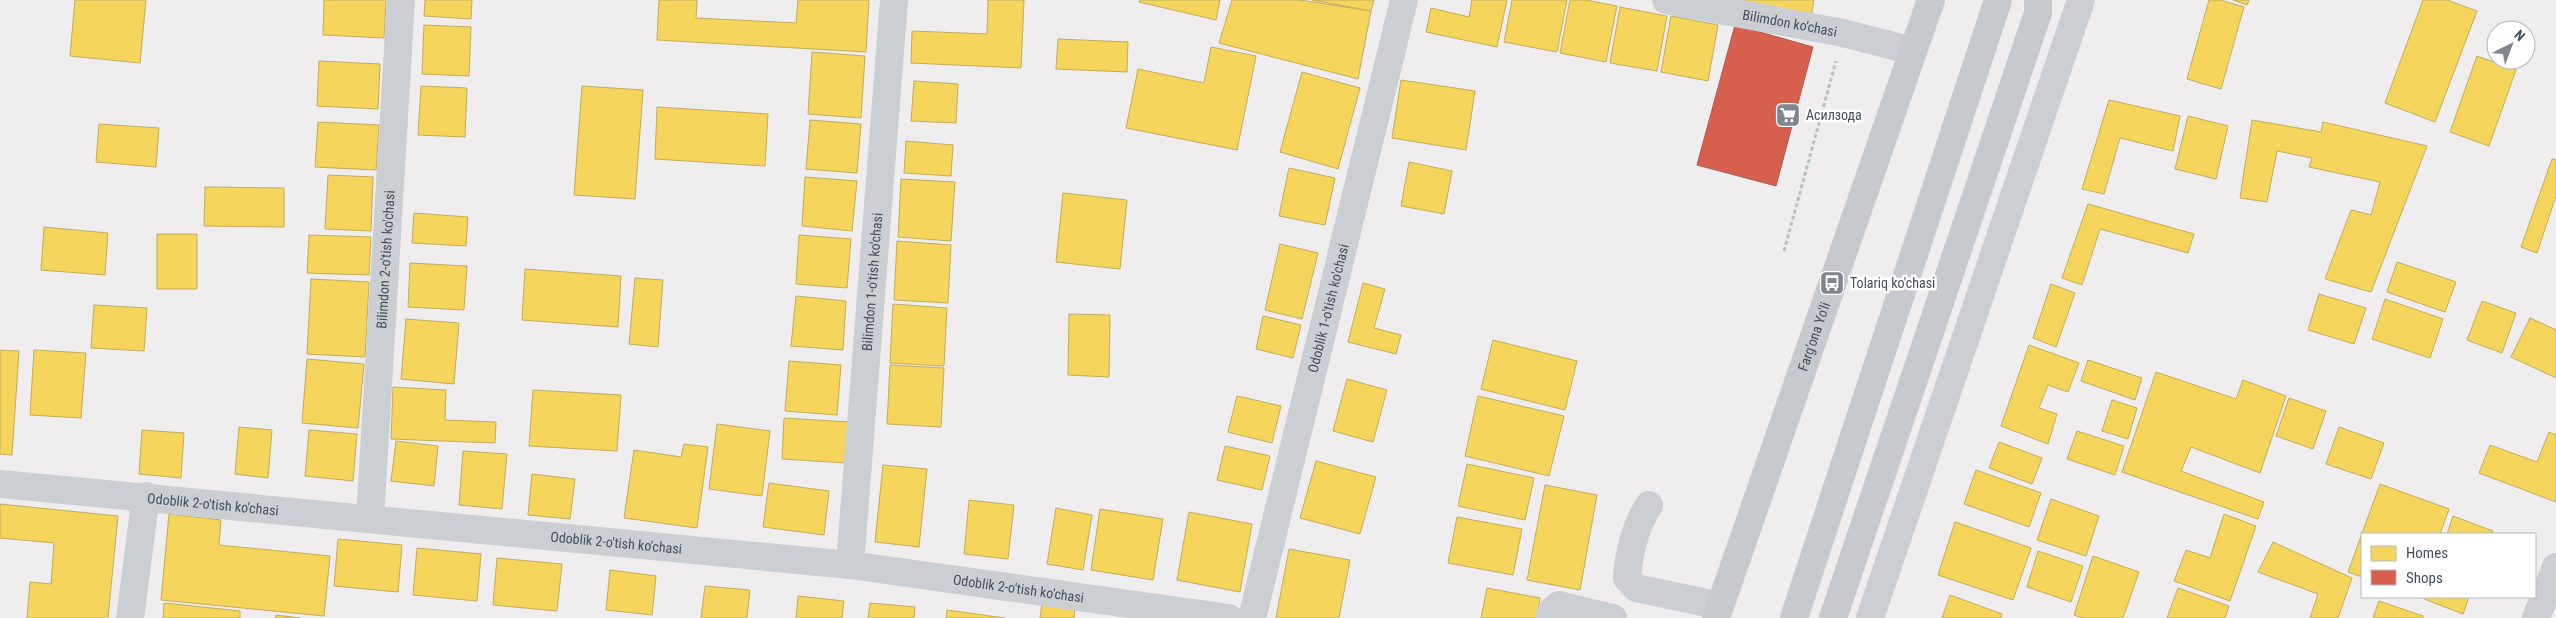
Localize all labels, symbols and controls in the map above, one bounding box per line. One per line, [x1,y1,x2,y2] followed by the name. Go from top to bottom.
[1741,6,1838,40] street label: Bilimdon ko'chasi
[2486,20,2536,70] north arrow
[2511,27,2528,44] text: N
[1775,102,1801,128] supermarket icon: Асилзода
[1806,107,1862,123] place label: Асилзода
[373,190,398,329] street label: Bilimdon 2-o'tish ko'chasi
[859,212,885,352] street label: Bilimdon 1-o'tish ko'chasi
[1305,242,1352,374] street label: Odoblik 1-o'tish ko'chasi
[1819,270,1845,296] bus stop icon: Tolariq ko'chasi
[1850,275,1935,291] place label: Tolariq ko'chasi
[1795,300,1833,373] street label: Farg'ona Yo'li
[147,490,280,519] street label: Odoblik 2-o'tish ko'chasi
[550,528,683,557] street label: Odoblik 2-o'tish ko'chasi
[2361,533,2536,598] legend
[2406,544,2448,562] text: Homes
[2406,569,2443,587] text: Shops
[952,571,1085,606] street label: Odoblik 2-o'tish ko'chasi

